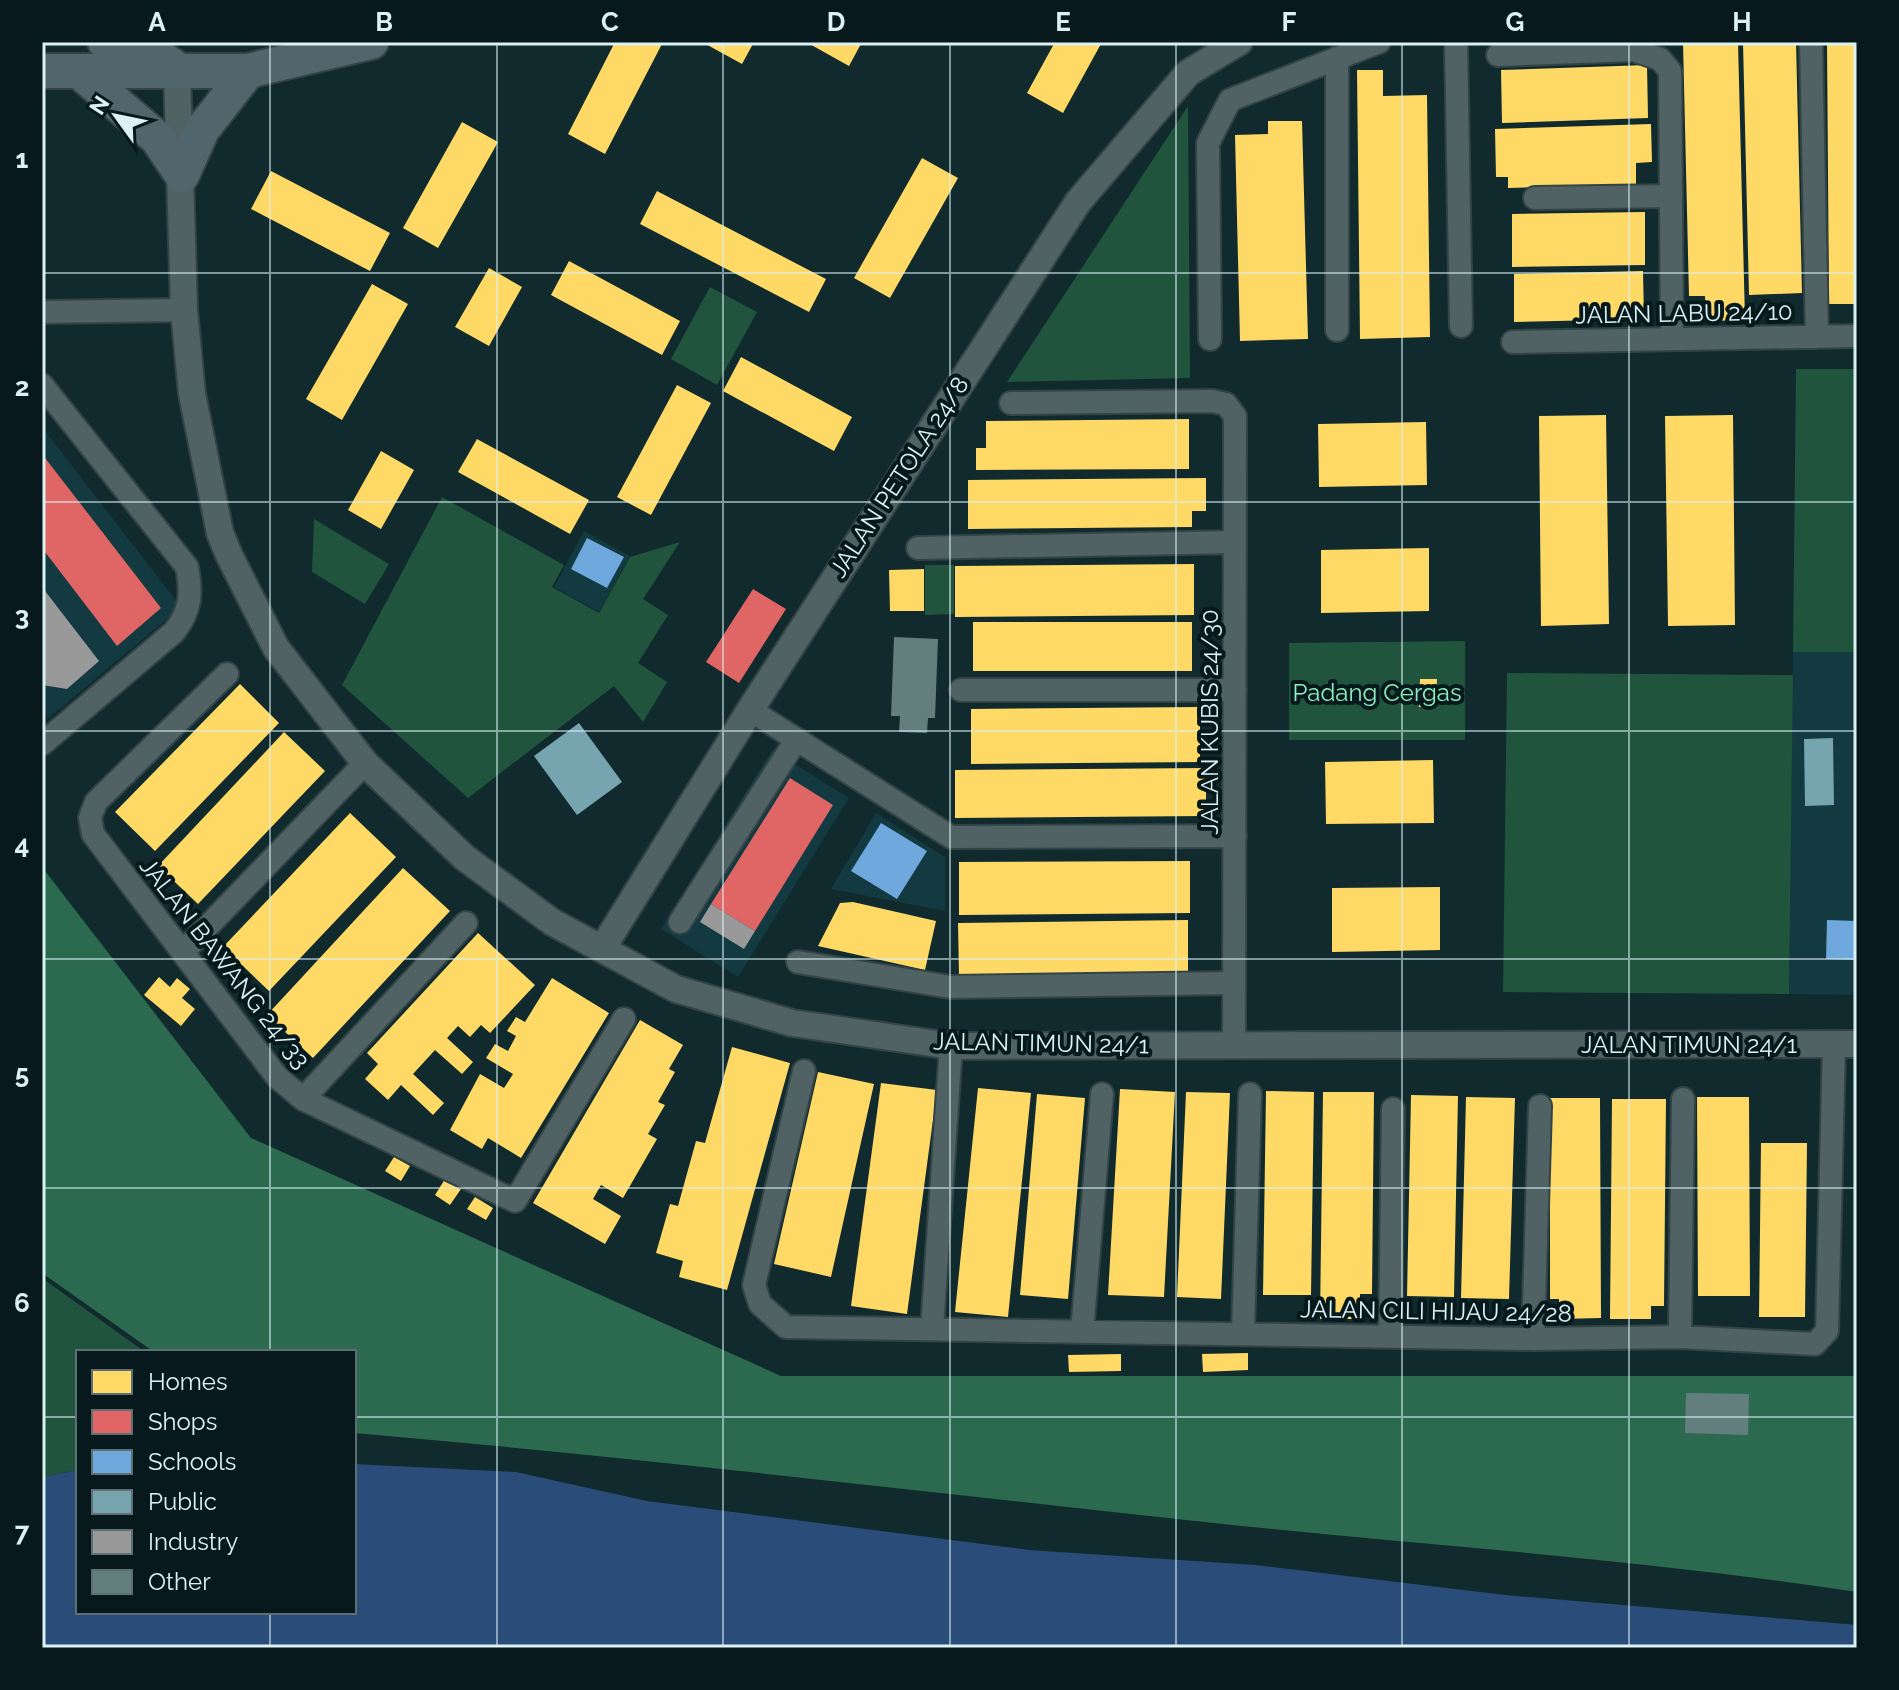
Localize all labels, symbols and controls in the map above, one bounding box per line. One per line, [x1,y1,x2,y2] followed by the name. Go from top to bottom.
[148,7,166,37] text: A
[375,7,393,37] text: B
[601,7,619,37] text: C
[827,7,845,37] text: D
[1055,7,1071,37] text: E
[1282,7,1297,37] text: F
[1506,7,1524,37] text: G
[1732,7,1752,37] text: H
[76,76,156,156] north arrow
[84,91,115,119] text: N
[16,144,29,174] text: 1
[1575,297,1793,329] street label: JALAN LABU 24/10
[823,371,975,583] street label: JALAN PETOLA 24/8
[15,372,29,402] text: 2
[15,601,29,631] text: 3
[1195,609,1224,835] street label: JALAN KUBIS 24/30
[1293,678,1461,707] park label: Padang Cergas
[15,830,29,860] text: 4
[134,852,316,1074] street label: JALAN BAWANG 24/33
[933,1027,1149,1059] street label: JALAN TIMUN 24/1
[1581,1030,1797,1059] street label: JALAN TIMUN 24/1
[15,1059,29,1089] text: 5
[14,1288,30,1318] text: 6
[1300,1294,1572,1328] street label: JALAN CILI HIJAU 24/28
[76,1350,356,1614] legend
[148,1367,228,1396] text: Homes
[148,1407,217,1436] text: Shops
[148,1447,236,1476] text: Schools
[148,1487,217,1516] text: Public
[15,1517,30,1547] text: 7
[148,1527,238,1556] text: Industry
[148,1567,211,1596] text: Other

